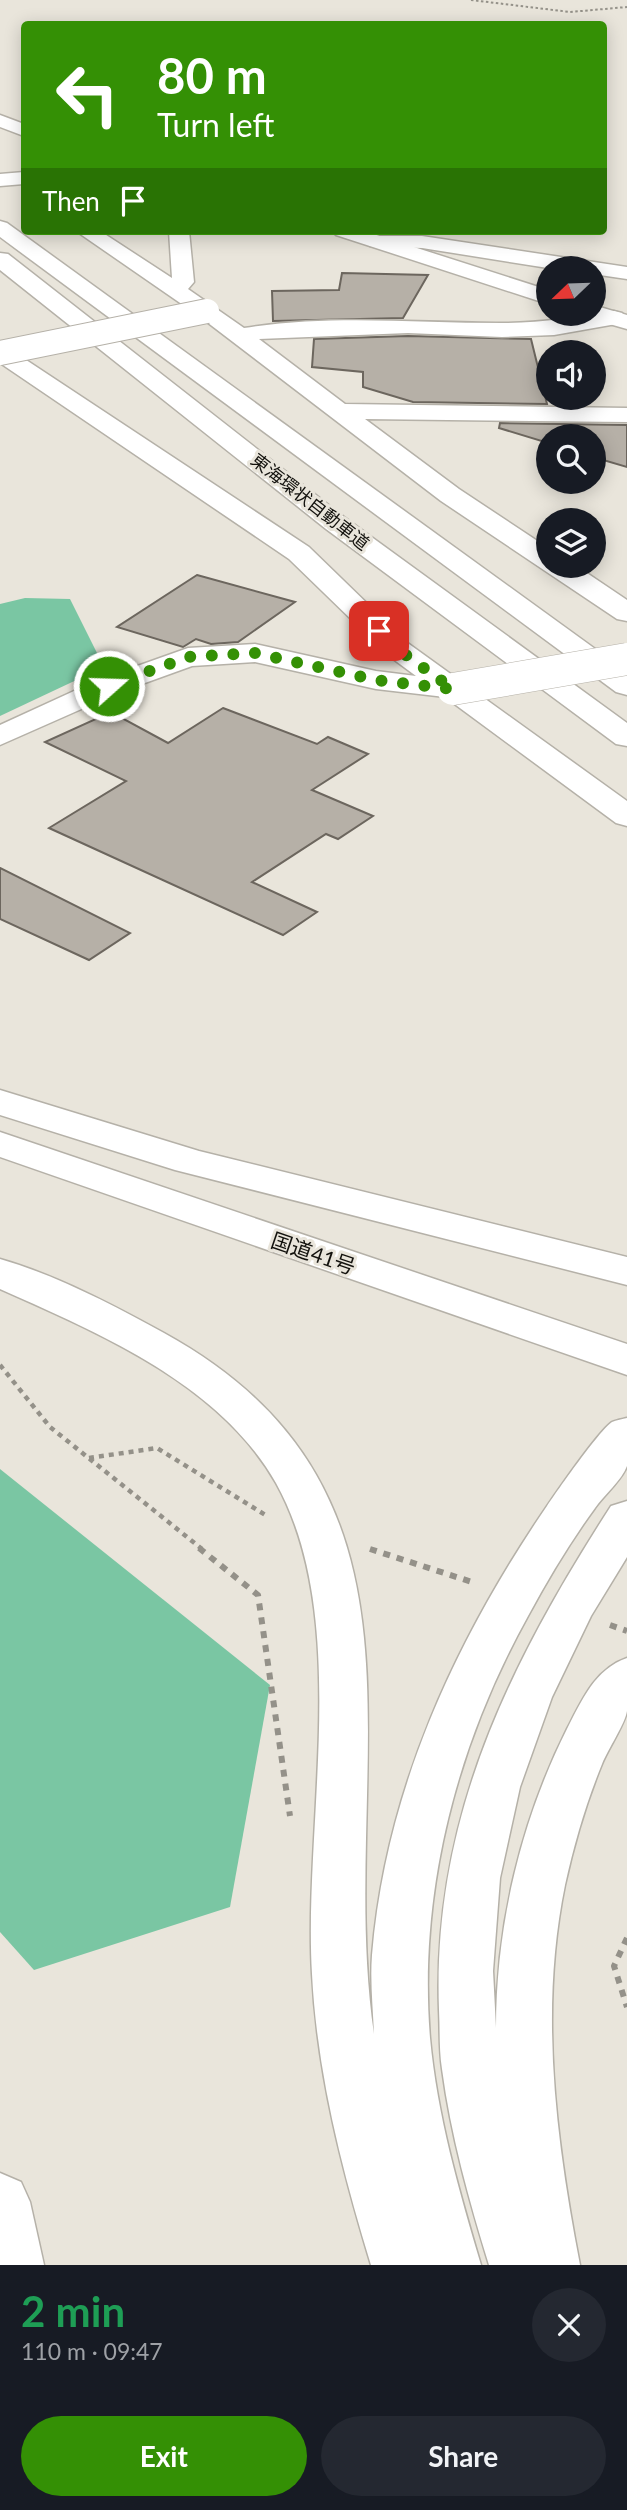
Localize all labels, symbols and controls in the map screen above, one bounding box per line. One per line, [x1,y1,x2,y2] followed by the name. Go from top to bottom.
[157,46,267,104] text: 80 m
[42,49,133,140] icon: left
[157,105,274,144] text: Turn left
[114,182,152,220] icon: arrive
[42,185,100,217] text: Then
[536,256,606,326] north arrow
[536,256,606,578] map controls
[536,340,606,410] button: sound
[536,424,606,494] button: search
[247,448,374,554] street label: 東海環状自動車道
[536,508,606,578] button: layers
[349,601,409,661] pin
[360,612,398,650] icon: arrive
[72,649,146,723] position arrow
[268,1227,359,1279] street label: 国道41号
[21,2286,125,2336] text: 2 min
[532,2288,606,2362] button: close
[21,2337,163,2365] text: 110 m · 09:47
[21,2416,307,2496] button: Exit
[321,2416,606,2496] button: Share

